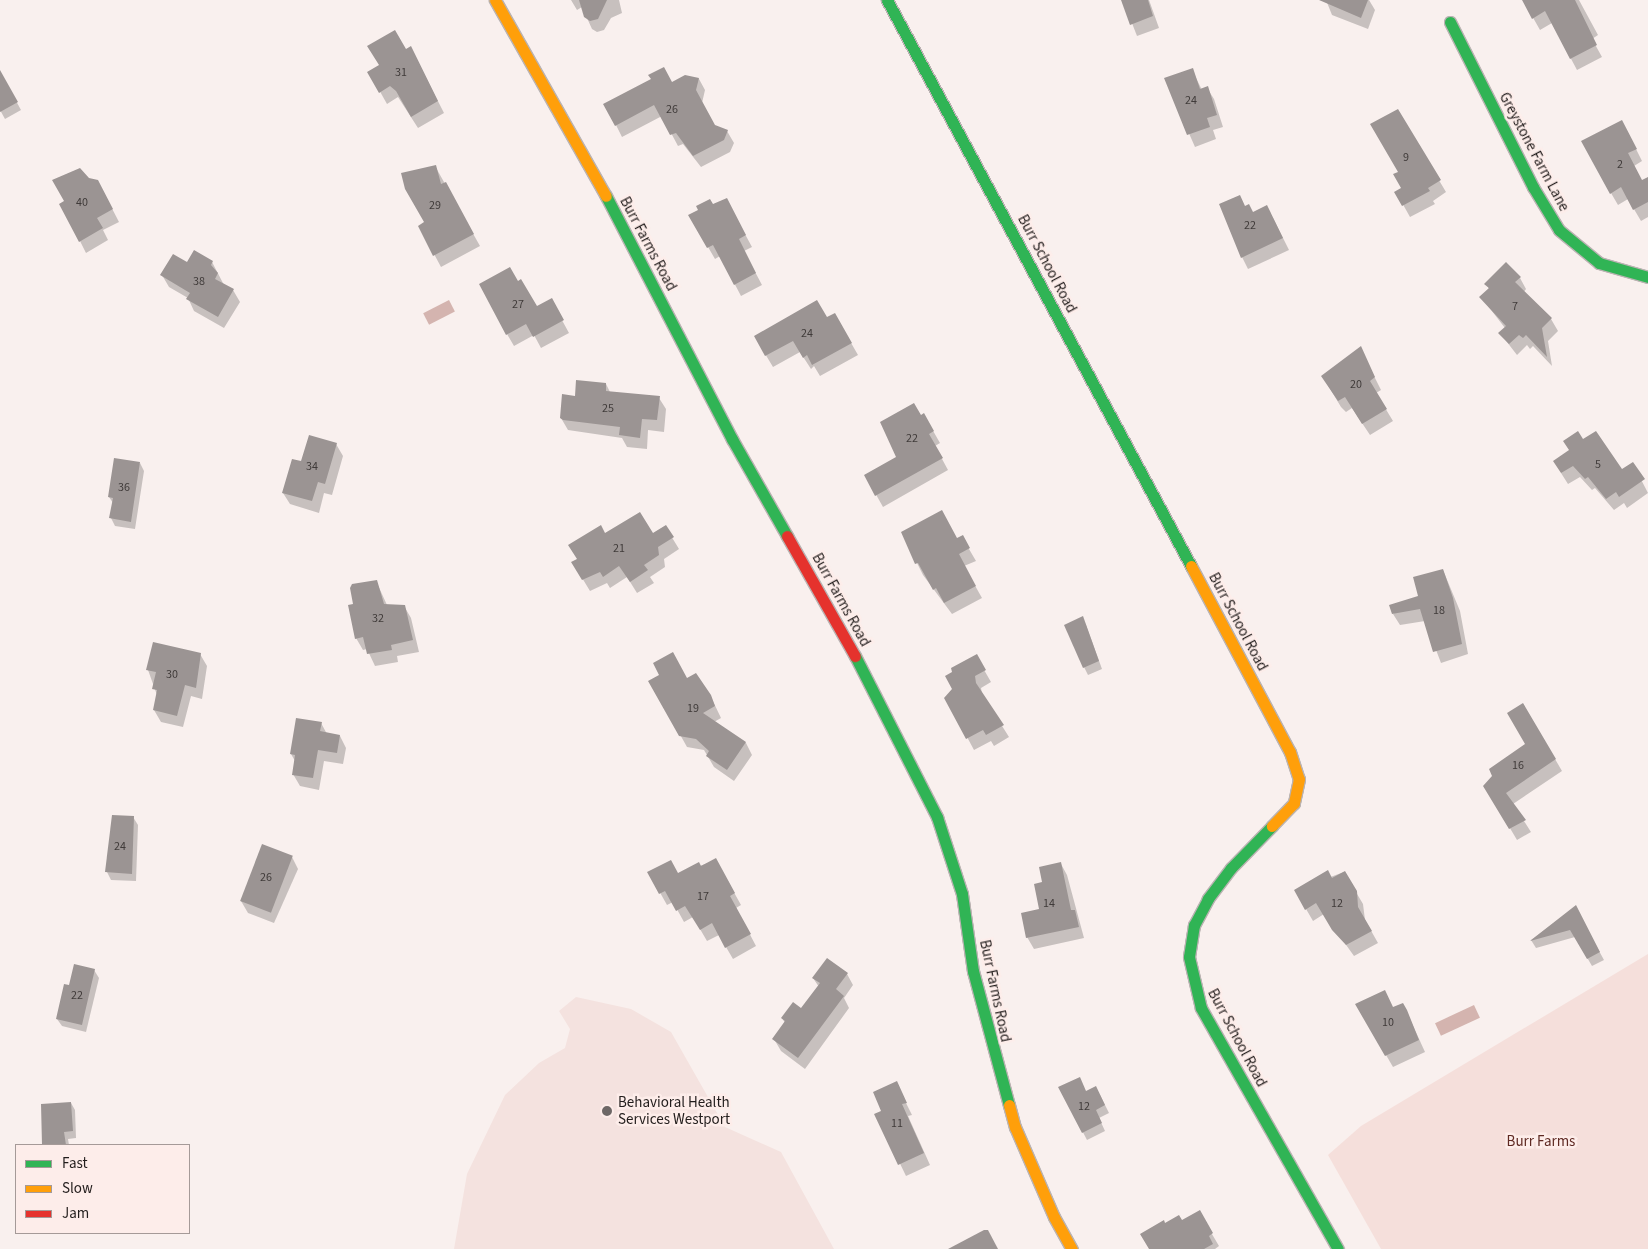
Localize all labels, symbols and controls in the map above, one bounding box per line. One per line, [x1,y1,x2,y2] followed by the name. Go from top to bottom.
[395,66,407,80] house number: 31
[1495,89,1573,215] street label: Greystone Farm Lane
[1185,94,1197,108] house number: 24
[666,103,678,117] house number: 26
[1403,151,1409,165] house number: 9
[1617,158,1623,172] house number: 2
[616,194,680,294] street label: Burr Farms Road
[76,196,88,210] house number: 40
[429,199,441,213] house number: 29
[1014,212,1080,316] street label: Burr School Road
[1244,219,1256,233] house number: 22
[193,275,205,289] house number: 38
[512,298,524,312] house number: 27
[1512,300,1518,314] house number: 7
[801,327,813,341] house number: 24
[1350,378,1362,392] house number: 20
[602,402,614,416] house number: 25
[906,432,918,446] house number: 22
[1595,458,1601,472] house number: 5
[306,460,318,474] house number: 34
[118,481,130,495] house number: 36
[613,542,625,556] house number: 21
[808,550,874,650] street label: Burr Farms Road
[1205,570,1271,674] street label: Burr School Road
[1433,604,1445,618] house number: 18
[372,612,384,626] house number: 32
[166,668,178,682] house number: 30
[687,702,699,716] house number: 19
[1512,759,1524,773] house number: 16
[114,840,126,854] house number: 24
[260,871,272,885] house number: 26
[697,890,709,904] house number: 17
[1043,897,1055,911] house number: 14
[1331,897,1343,911] house number: 12
[975,938,1015,1044] street label: Burr Farms Road
[1204,986,1270,1090] street label: Burr School Road
[71,989,83,1003] house number: 22
[1382,1016,1394,1030] house number: 10
[618,1093,730,1128] place label: Behavioral Health Services Westport
[1078,1100,1090,1114] house number: 12
[600,1104,614,1118] marker: Behavioral Health Services Westport
[891,1117,903,1131] house number: 11
[1507,1133,1575,1151] park label: Burr Farms
[15,1144,190,1234] legend
[62,1153,88,1174] text: Fast
[62,1178,93,1199] text: Slow
[62,1203,89,1224] text: Jam

